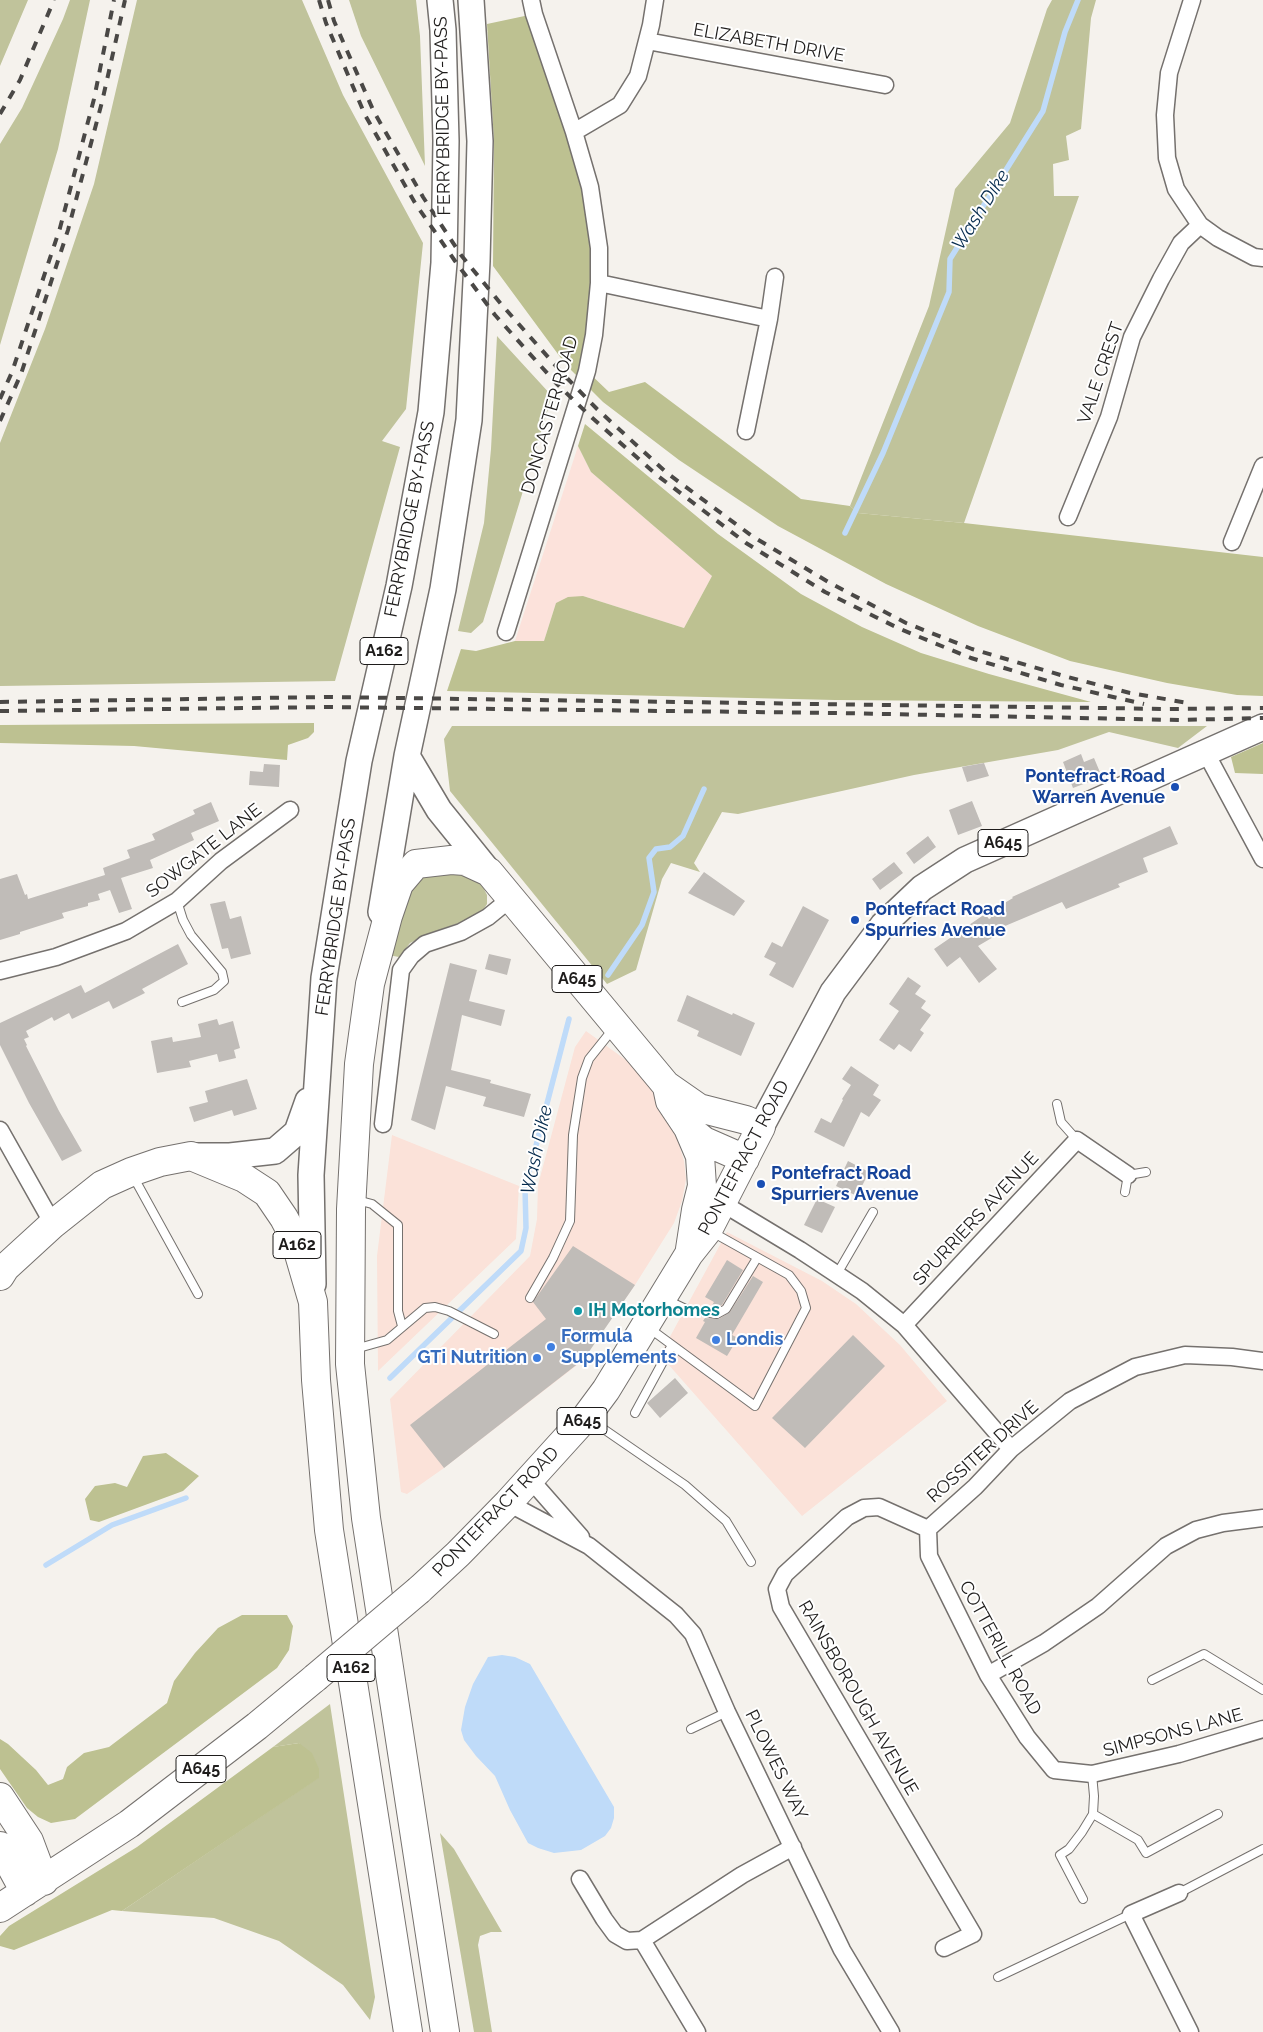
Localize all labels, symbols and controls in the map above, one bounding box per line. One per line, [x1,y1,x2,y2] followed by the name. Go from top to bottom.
[430,16,456,216] street label: FERRYBRIDGE BY-PASS
[692,19,846,67] street label: ELIZABETH DRIVE
[947,165,1015,255] water label: Wash Dike
[1073,319,1129,427] street label: VALE CREST
[517,333,583,497] street label: DONCASTER ROAD
[380,419,440,619] street label: FERRYBRIDGE BY-PASS
[360,637,408,664] road number: A162
[1025,766,1165,809] place label: Pontefract Road Warren Avenue
[1169,781,1181,793] marker: Pontefract Road Warren Avenue
[142,799,266,903] street label: SOWGATE LANE
[311,817,361,1017] street label: FERRYBRIDGE BY-PASS
[978,830,1028,856] road number: A645
[865,899,1006,942] place label: Pontefract Road Spurries Avenue
[849,914,861,926] marker: Pontefract Road Spurries Avenue
[552,966,602,992] road number: A645
[694,1077,794,1239] street label: PONTEFRACT ROAD
[516,1103,558,1197] water label: Wash Dike
[909,1148,1043,1290] street label: SPURRIERS AVENUE
[771,1163,919,1206] place label: Pontefract Road Spurriers Avenue
[755,1178,767,1190] marker: Pontefract Road Spurriers Avenue
[273,1232,321,1258] road number: A162
[588,1300,720,1322] place label: IH Motorhomes
[572,1305,584,1317] marker: IH Motorhomes
[561,1326,677,1368] place label: Formula Supplements
[726,1329,783,1351] place label: Londis
[710,1334,722,1346] marker: Londis
[545,1341,557,1353] marker: Formula Supplements
[417,1347,527,1369] place label: GTi Nutrition
[531,1352,543,1364] marker: GTi Nutrition
[923,1396,1043,1508] street label: ROSSITER DRIVE
[557,1408,607,1434] road number: A645
[428,1443,564,1581] street label: PONTEFRACT ROAD
[954,1577,1046,1719] street label: COTTERILL ROAD
[793,1597,923,1799] street label: RAINSBOROUGH AVENUE
[327,1655,375,1682] road number: A162
[1101,1704,1245,1762] street label: SIMPSONS LANE
[740,1706,812,1824] street label: PLOWES WAY
[176,1756,226,1782] road number: A645

